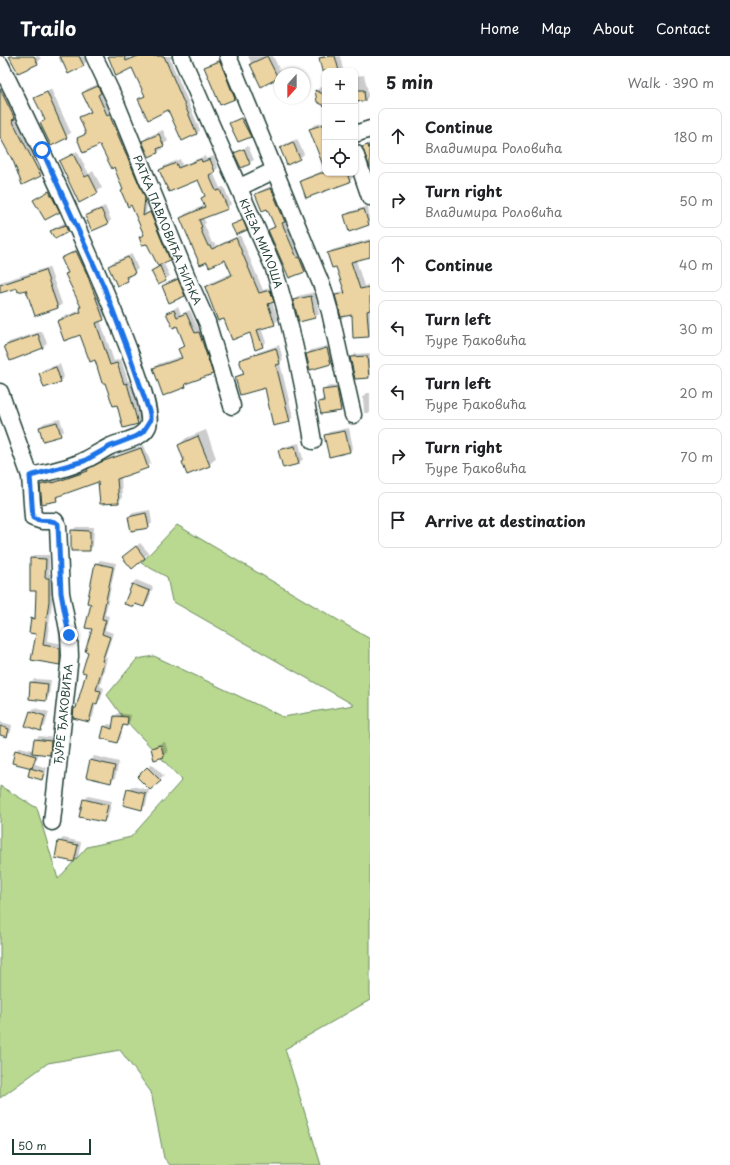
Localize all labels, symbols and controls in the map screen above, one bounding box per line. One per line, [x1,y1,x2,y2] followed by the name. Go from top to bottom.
[20,14,76,42] text: Trailo
[480,18,519,39] text: Home
[541,18,571,39] text: Map
[593,18,634,39] text: About
[656,18,710,39] text: Contact
[274,68,310,104] north arrow
[322,68,358,176] map controls
[322,68,358,104] button: +
[386,69,433,95] text: 5 min
[628,73,714,92] text: Walk · 390 m
[322,104,358,140] button: −
[425,115,493,138] text: Continue
[387,125,409,147] icon: ahead
[674,127,713,146] text: 180 m
[425,138,562,157] text: Владимира Роловића
[322,140,358,176] button: locate
[33,141,51,159] route start
[130,152,207,308] street label: РАТКА ПАВЛОВИЋА ЋИЋКА
[425,179,502,202] text: Turn right
[387,189,409,211] icon: right
[679,191,713,210] text: 50 m
[236,195,288,290] street label: КНЕЗА МИЛОША
[425,202,562,221] text: Владимира Роловића
[387,253,409,275] icon: ahead
[425,253,493,276] text: Continue
[679,255,713,274] text: 40 m
[425,307,491,330] text: Turn left
[387,317,409,339] icon: left
[679,319,713,338] text: 30 m
[425,330,526,349] text: Ђуре Ђаковића
[425,371,491,394] text: Turn left
[387,381,409,403] icon: left
[679,383,713,402] text: 20 m
[425,394,526,413] text: Ђуре Ђаковића
[425,435,502,458] text: Turn right
[387,445,409,467] icon: right
[680,447,713,466] text: 70 m
[425,458,526,477] text: Ђуре Ђаковића
[387,509,409,531] icon: arrive
[425,509,586,532] text: Arrive at destination
[60,626,78,644] route end
[49,662,77,765] street label: ЂУРЕ ЂАКОВИЋА
[12,1137,91,1156] scale bar
[18,1137,47,1154] text: 50 m

